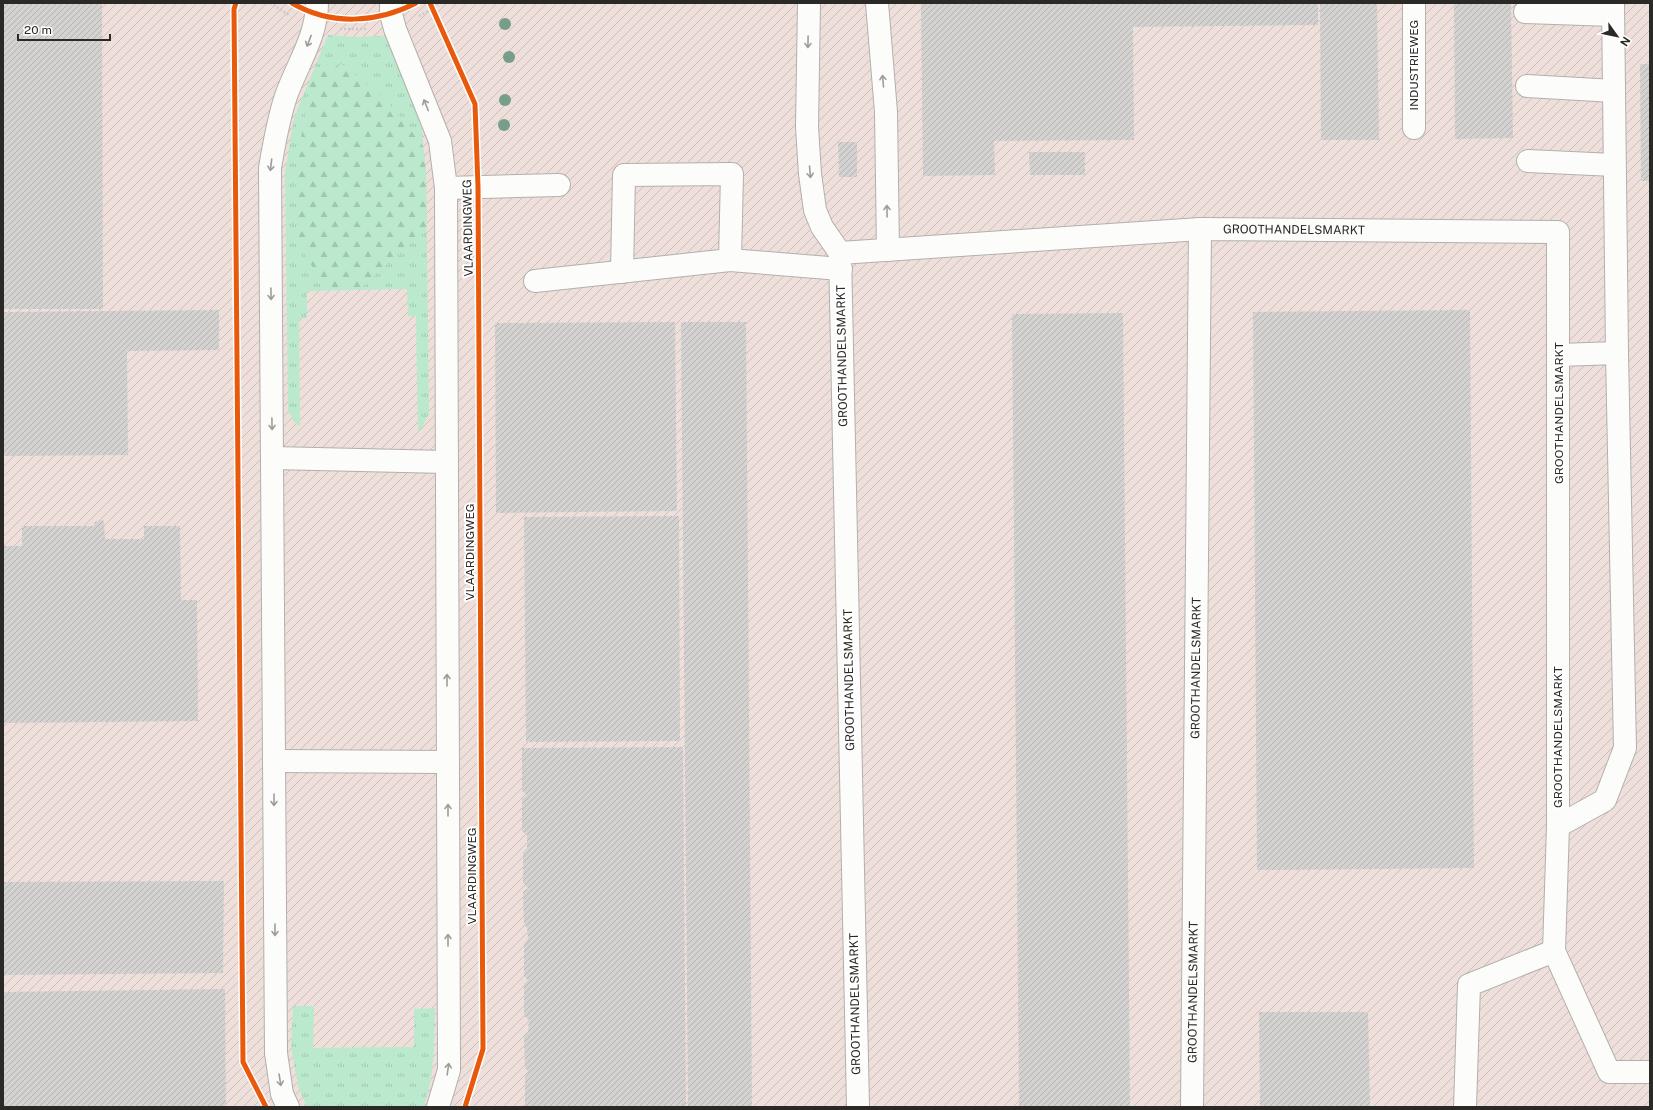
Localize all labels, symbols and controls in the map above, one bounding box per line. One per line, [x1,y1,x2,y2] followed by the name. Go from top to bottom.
[18,16,110,42] scale bar
[1597,16,1637,56] north arrow
[1407,20,1421,110] street label: INDUSTRIEWEG
[24,23,52,37] text: 20 m
[304,34,312,46] one-way arrow
[805,35,812,48] one-way arrow
[1618,35,1633,48] text: N
[880,75,887,88] one-way arrow
[421,99,429,111] one-way arrow
[267,158,275,171] one-way arrow
[806,165,814,178] one-way arrow
[460,179,476,277] street label: VLAARDINGWEG
[883,205,891,218] one-way arrow
[1223,222,1365,237] street label: GROOTHANDELSMARKT
[834,285,850,427] street label: GROOTHANDELSMARKT
[267,287,275,300] one-way arrow
[1552,342,1566,484] street label: GROOTHANDELSMARKT
[269,417,276,430] one-way arrow
[463,503,477,601] street label: VLAARDINGWEG
[1188,597,1204,739] street label: GROOTHANDELSMARKT
[841,609,857,751] street label: GROOTHANDELSMARKT
[1551,666,1565,808] street label: GROOTHANDELSMARKT
[443,674,451,687] one-way arrow
[270,793,278,806] one-way arrow
[444,804,451,817] one-way arrow
[465,827,479,925] street label: VLAARDINGWEG
[1185,921,1201,1063] street label: GROOTHANDELSMARKT
[271,923,279,936] one-way arrow
[847,933,863,1075] street label: GROOTHANDELSMARKT
[444,934,452,947] one-way arrow
[444,1063,452,1076] one-way arrow
[276,1073,284,1086] one-way arrow

